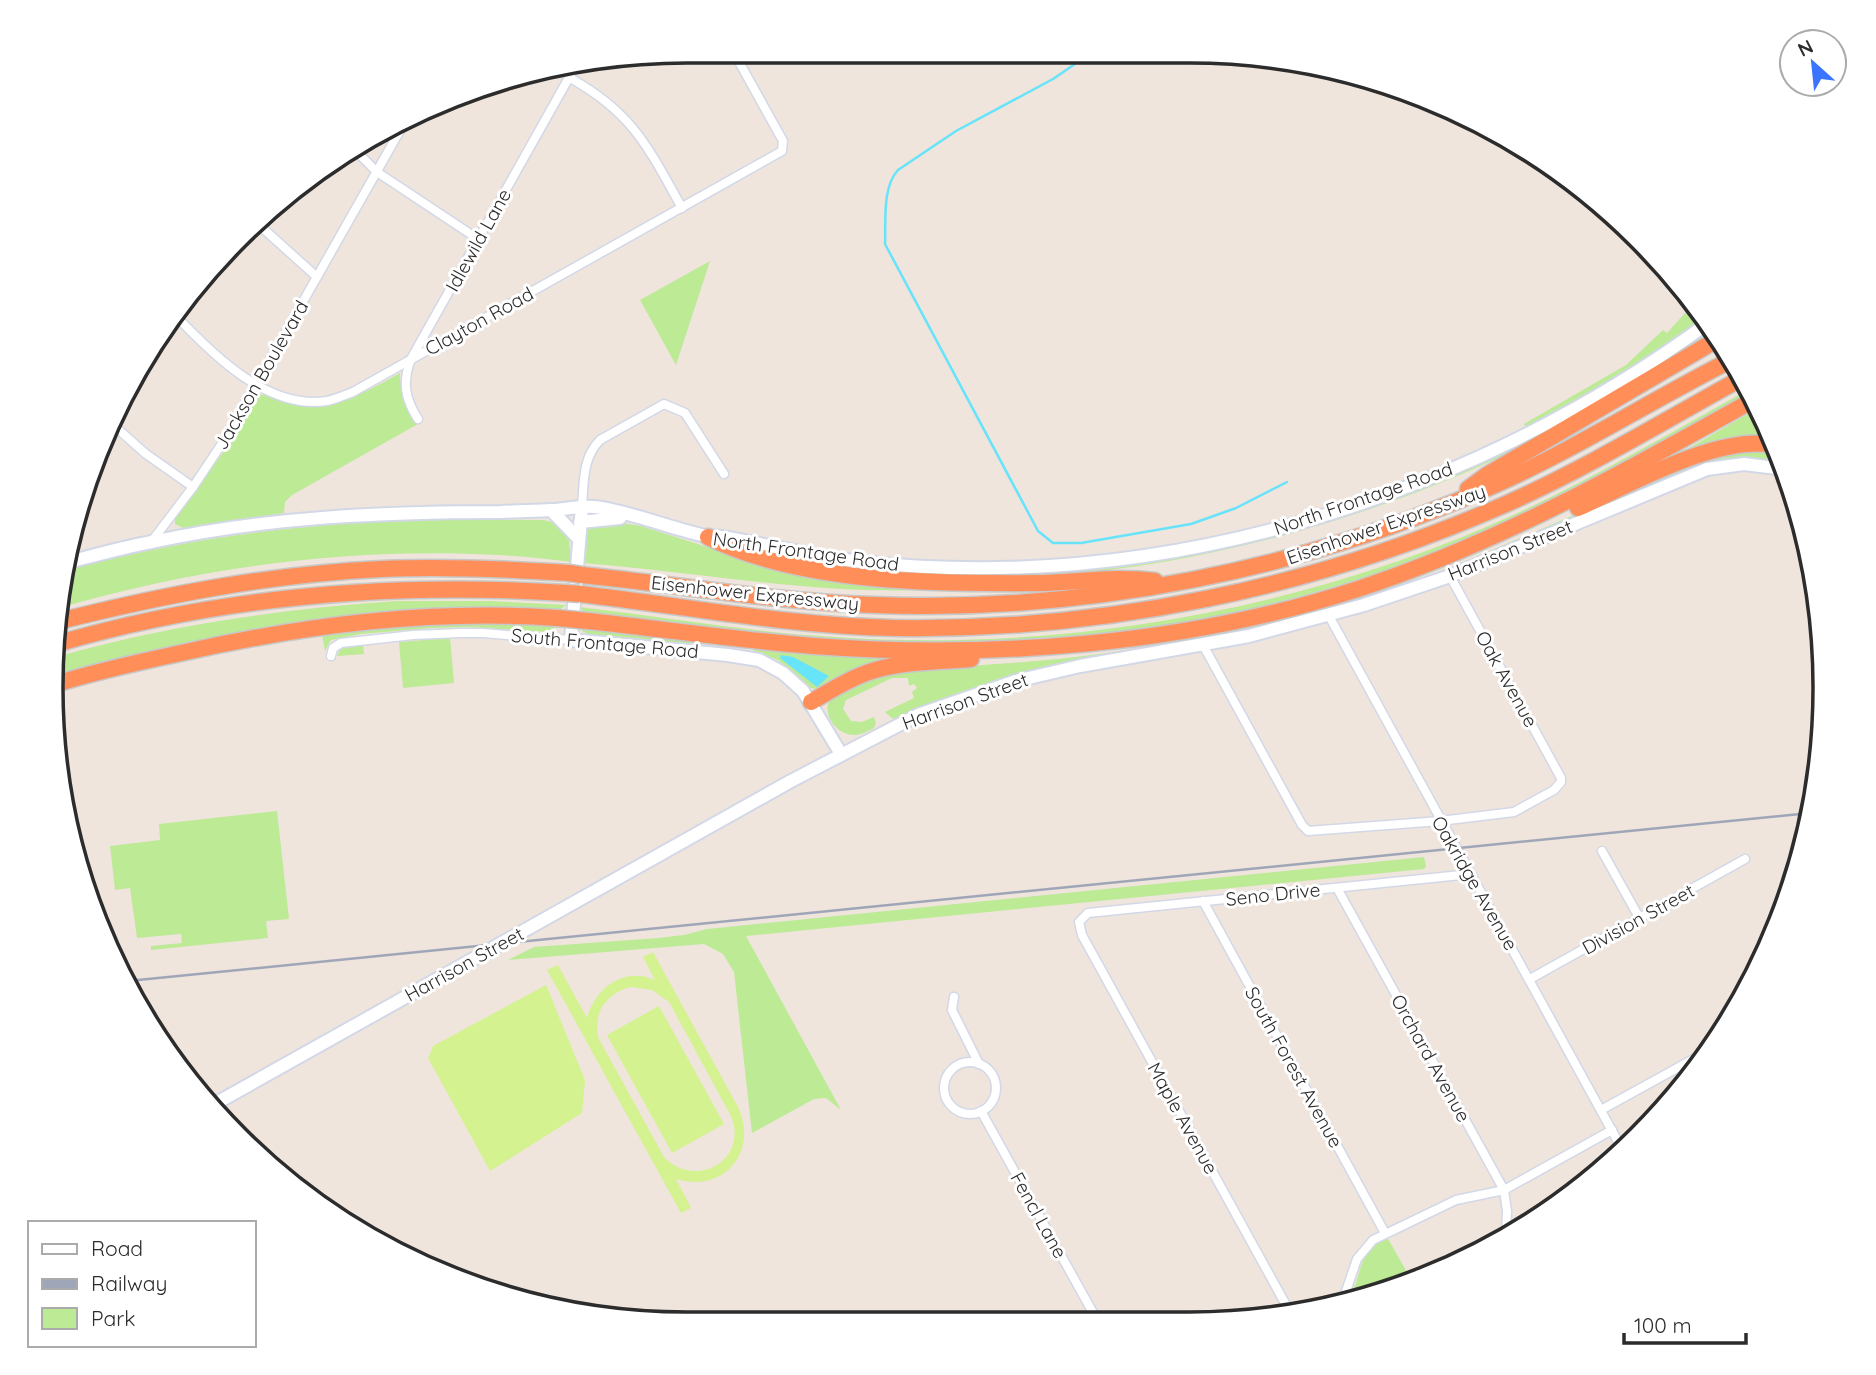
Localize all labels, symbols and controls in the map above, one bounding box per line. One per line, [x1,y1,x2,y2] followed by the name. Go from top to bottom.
[1778,28,1848,98] north arrow
[1794,34,1817,62] text: N
[440,184,516,296] street label: Idlewild Lane
[421,281,537,361] street label: Clayton Road
[209,296,313,454] street label: Jackson Boulevard
[1270,456,1456,540] street label: North Frontage Road
[1283,479,1489,569] street label: Eisenhower Expressway
[1444,514,1576,586] street label: Harrison Street
[712,526,900,576] street label: North Frontage Road
[650,570,860,616] street label: Eisenhower Expressway
[510,623,700,663] street label: South Frontage Road
[1471,627,1543,731] street label: Oak Avenue
[899,667,1031,735] street label: Harrison Street
[1427,811,1523,955] street label: Oakridge Avenue
[1225,877,1321,911] street label: Seno Drive
[1578,878,1698,960] street label: Division Street
[400,921,528,1007] street label: Harrison Street
[1240,982,1348,1152] street label: South Forest Avenue
[1386,990,1476,1126] street label: Orchard Avenue
[1142,1058,1224,1178] street label: Maple Avenue
[1005,1168,1073,1262] street label: Fencl Lane
[28,1221,256,1347] legend
[91,1235,143,1261] text: Road
[91,1270,167,1296] text: Railway
[1624,1302,1746,1346] scale bar
[91,1305,135,1331] text: Park
[1634,1312,1692,1338] text: 100 m

